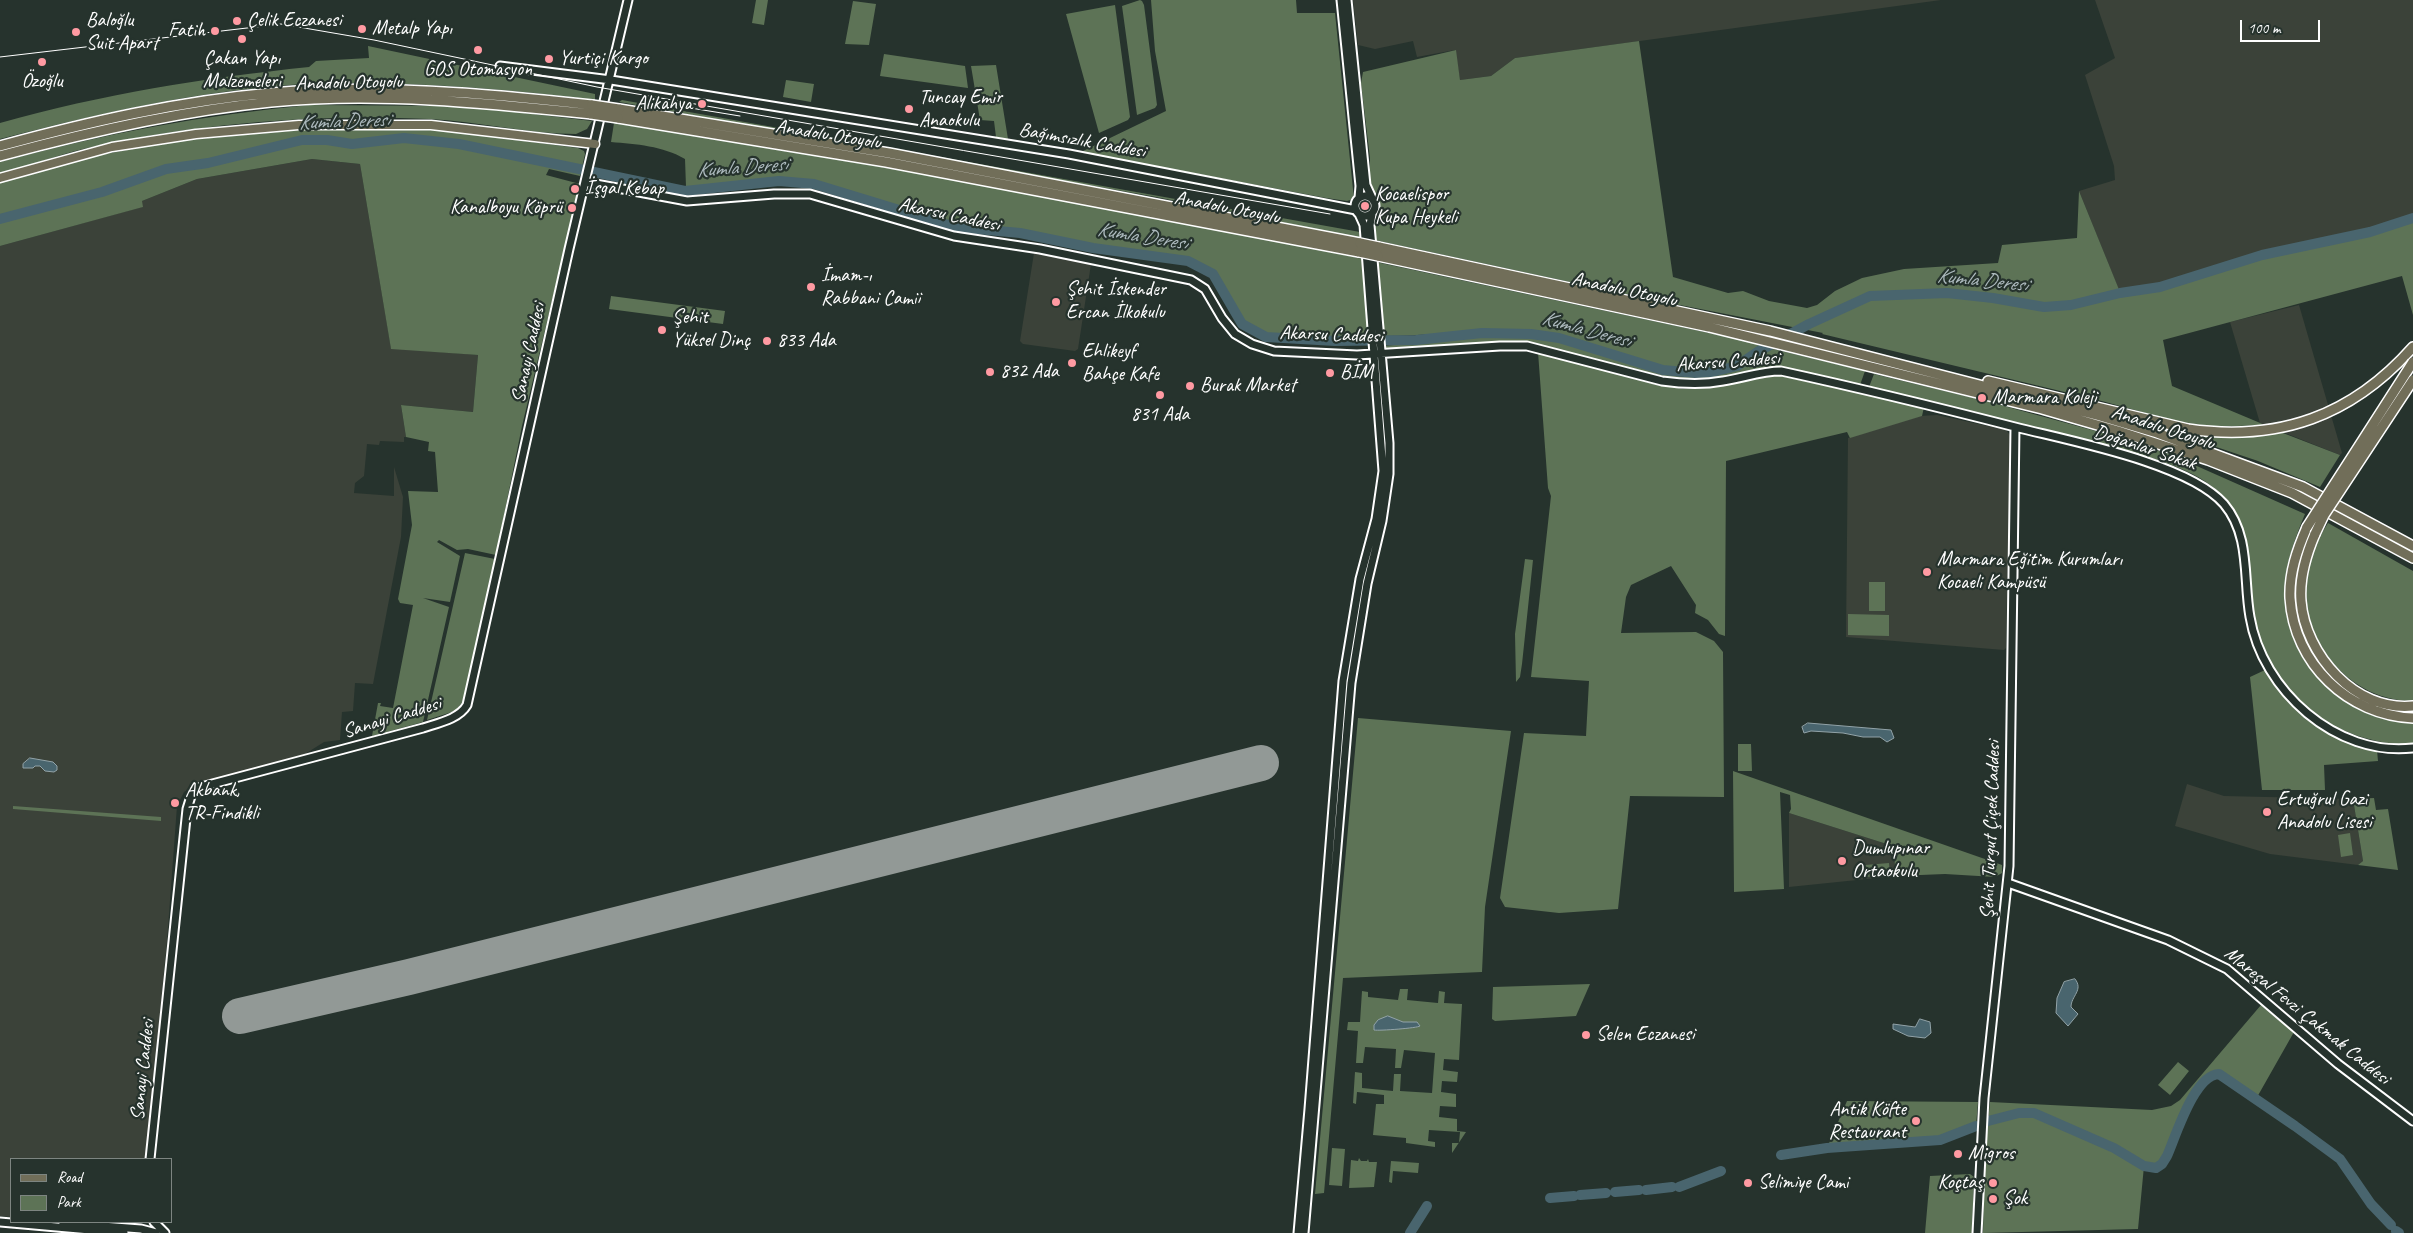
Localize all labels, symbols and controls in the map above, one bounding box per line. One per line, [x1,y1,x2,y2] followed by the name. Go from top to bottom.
[86,9,158,56] place label: Baloğlu Suit Apart
[247,9,341,33] place label: Çelik Eczanesi
[2243,10,2323,42] scale bar
[231,15,243,27] marker: Çelik Eczanesi
[372,17,452,41] place label: Metalp Yapı
[168,19,205,43] place label: Fatih
[2248,19,2280,38] text: 100 m
[356,23,368,35] marker: Metalp Yapı
[209,25,221,37] marker: Fatih
[70,26,82,38] marker: Baloğlu Suit Apart
[236,33,248,45] marker: Çakan Yapı Malzemeleri
[472,44,484,56] marker: GOS Otomasyon
[203,47,281,94] place label: Çakan Yapı Malzemeleri
[559,47,648,71] place label: Yurtiçi Kargo
[543,53,555,65] marker: Yurtiçi Kargo
[36,56,48,68] marker: Özoğlu
[424,58,532,82] place label: GOS Otomasyon
[21,70,63,94] place label: Özoğlu
[295,70,403,96] street label: Anadolu Otoyolu
[919,86,1002,133] place label: Tuncay Emir Anaokulu
[635,92,692,116] place label: Alikahya
[696,98,708,110] marker: Alikahya
[903,103,915,115] marker: Tuncay Emir Anaokulu
[298,108,390,136] water label: Kumla Deresi
[773,115,883,155] street label: Anadolu Otoyolu
[1017,118,1147,164] street label: Bağımsızlık Caddesi
[696,152,788,184] water label: Kumla Deresi
[585,177,664,201] place label: İşgal Kebap
[569,183,581,195] marker: İşgal Kebap
[1375,183,1457,230] place label: Kocaelispor Kupa Heykeli
[1172,186,1282,230] street label: Anadolu Otoyolu
[896,193,1002,237] street label: Akarsu Caddesi
[450,196,562,220] place label: Kanalboyu Köprü
[1359,200,1371,212] marker: Kocaelispor Kupa Heykeli
[566,202,578,214] marker: Kanalboyu Köprü
[1095,217,1189,257] water label: Kumla Deresi
[821,264,920,311] place label: İmam-ı Rabbani Camii
[1936,264,2028,298] water label: Kumla Deresi
[1569,267,1679,313] street label: Anadolu Otoyolu
[1066,278,1166,325] place label: Şehit İskender Ercan İlkokulu
[805,281,817,293] marker: İmam-ı Rabbani Camii
[1050,296,1062,308] marker: Şehit İskender Ercan İlkokulu
[507,301,551,405] street label: Sanayi Caddesi
[672,306,750,353] place label: Şehit Yüksel Dinç
[1539,306,1633,354] water label: Kumla Deresi
[1279,321,1383,349] street label: Akarsu Caddesi
[656,324,668,336] marker: Şehit Yüksel Dinç
[777,329,835,353] place label: 833 Ada
[761,335,773,347] marker: 833 Ada
[1082,340,1159,387] place label: Ehlikeyf Bahçe Kafe
[1676,346,1780,378] street label: Akarsu Caddesi
[1066,357,1078,369] marker: Ehlikeyf Bahçe Kafe
[1000,360,1058,384] place label: 832 Ada
[1340,361,1373,385] place label: BİM
[984,366,996,378] marker: 832 Ada
[1324,367,1336,379] marker: BİM
[1200,374,1296,398] place label: Burak Market
[1184,380,1196,392] marker: Burak Market
[1992,386,2097,410] place label: Marmara Koleji
[1154,389,1166,401] marker: 831 Ada
[1976,392,1988,404] marker: Marmara Koleji
[2109,400,2217,456] street label: Anadolu Otoyolu
[1131,403,1189,427] place label: 831 Ada
[2091,420,2199,476] street label: Doğanlar Sokak
[1937,548,2122,595] place label: Marmara Eğitim Kurumları Kocaeli Kampüsü
[1921,566,1933,578] marker: Marmara Eğitim Kurumları Kocaeli Kampüsü
[340,692,444,744] street label: Sanayi Caddesi
[1976,740,2006,920] street label: Şehit Turgut Çiçek Caddesi
[185,779,259,826] place label: Akbank, TR-Findikli
[2277,788,2371,835] place label: Ertuğrul Gazi Anadolu Lisesi
[169,797,181,809] marker: Akbank, TR-Findikli
[2261,806,2273,818] marker: Ertuğrul Gazi Anadolu Lisesi
[1852,837,1929,884] place label: Dumlupınar Ortaokulu
[1836,855,1848,867] marker: Dumlupınar Ortaokulu
[2219,942,2395,1090] street label: Mareşal Fevzi Çakmak Caddesi
[126,1018,160,1122] street label: Sanayi Caddesi
[1596,1023,1695,1047] place label: Selen Eczanesi
[1580,1029,1592,1041] marker: Selen Eczanesi
[1829,1098,1906,1145] place label: Antik Köfte Restaurant
[1910,1115,1922,1127] marker: Antik Köfte Restaurant
[1968,1142,2015,1166] place label: Migros
[1952,1148,1964,1160] marker: Migros
[10,1158,172,1223] legend
[57,1168,82,1187] text: Road
[1758,1171,1848,1195] place label: Selimiye Cami
[1938,1171,1983,1195] place label: Koçtaş
[1742,1177,1754,1189] marker: Selimiye Cami
[1987,1177,1999,1189] marker: Koçtaş
[2003,1187,2027,1211] place label: Şok
[57,1193,81,1212] text: Park
[1987,1193,1999,1205] marker: Şok

